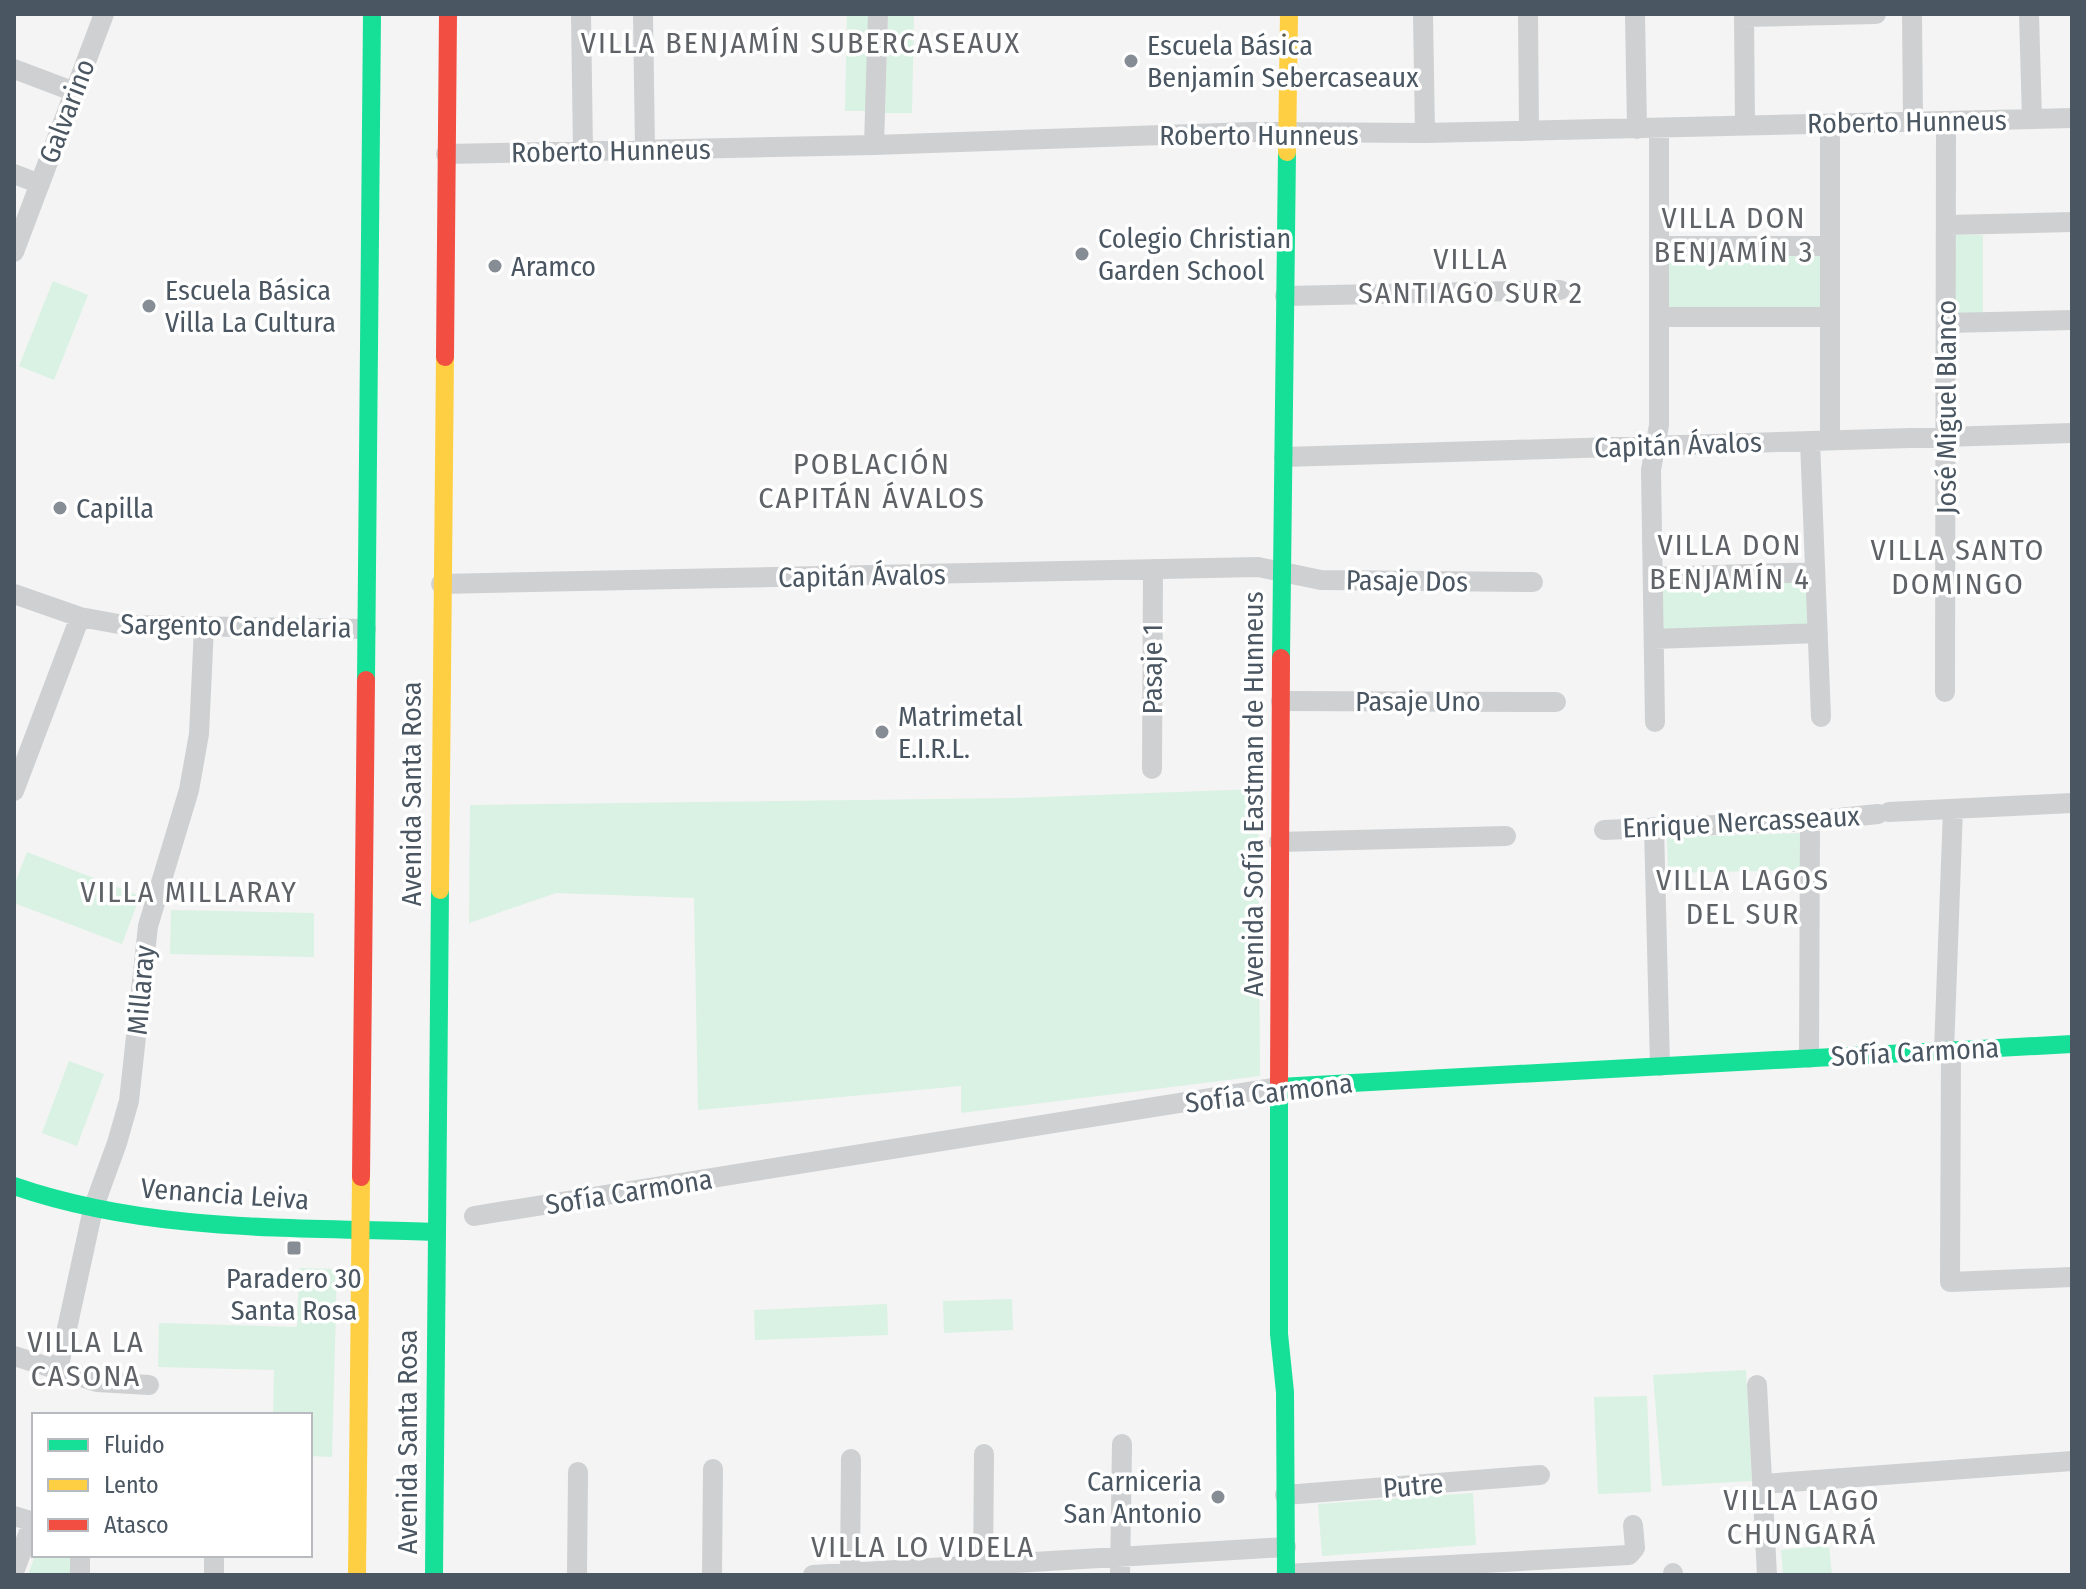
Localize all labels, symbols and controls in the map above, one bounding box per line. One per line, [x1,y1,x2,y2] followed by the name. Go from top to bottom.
[581,25,1021,61] district label: VILLA BENJAMÍN SUBERCASEAUX
[1147,29,1419,94] place label: Escuela Básica Benjamín Sebercaseaux
[1122,52,1140,70] marker: Escuela Básica Benjamín Sebercaseaux
[32,54,102,168] street label: Galvarino
[1807,104,2007,140] street label: Roberto Hunneus
[1159,119,1359,152] street label: Roberto Hunneus
[511,133,711,169] street label: Roberto Hunneus
[1654,200,1814,270] district label: VILLA DON BENJAMÍN 3
[1098,222,1291,287] place label: Colegio Christian Garden School
[1358,241,1584,311] district label: VILLA SANTIAGO SUR 2
[1073,245,1091,263] marker: Colegio Christian Garden School
[511,250,596,283] place label: Aramco
[486,257,504,275] marker: Aramco
[165,274,336,339] place label: Escuela Básica Villa La Cultura
[140,297,158,315] marker: Escuela Básica Villa La Cultura
[1930,300,1963,514] street label: José Miguel Blanco
[1594,426,1762,464] street label: Capitán Ávalos
[758,446,986,516] district label: POBLACIÓN CAPITÁN ÁVALOS
[76,492,154,525] place label: Capilla
[51,499,69,517] marker: Capilla
[1649,527,1811,597] district label: VILLA DON BENJAMÍN 4
[1871,532,2045,602] district label: VILLA SANTO DOMINGO
[778,558,946,594] street label: Capitán Ávalos
[1346,563,1468,599] street label: Pasaje Dos
[1237,591,1270,997] street label: Avenida Sofía Eastman de Hunneus
[120,607,352,645] street label: Sargento Candelaria
[1136,624,1169,714] street label: Pasaje 1
[395,682,428,906] street label: Avenida Santa Rosa
[1355,685,1481,718] street label: Pasaje Uno
[898,700,1023,765] place label: Matrimetal E.I.R.L.
[873,723,891,741] marker: Matrimetal E.I.R.L.
[1622,799,1861,845] street label: Enrique Nercasseaux
[1656,862,1830,932] district label: VILLA LAGOS DEL SUR
[80,874,298,910] district label: VILLA MILLARAY
[121,943,161,1036] street label: Millaray
[1830,1031,2000,1073] street label: Sofía Carmona
[1183,1066,1355,1120] street label: Sofía Carmona
[543,1163,715,1221] street label: Sofía Carmona
[140,1172,310,1216] street label: Venancia Leiva
[285,1239,303,1257] marker: Paradero 30 Santa Rosa
[226,1262,362,1327] place label: Paradero 30 Santa Rosa
[27,1324,145,1394] district label: VILLA LA CASONA
[391,1330,424,1554] street label: Avenida Santa Rosa
[32,1413,312,1557] legend
[104,1431,165,1459] text: Fluido
[1064,1465,1202,1530] place label: Carniceria San Antonio
[1381,1467,1445,1505] street label: Putre
[104,1471,159,1499] text: Lento
[1723,1482,1881,1552] district label: VILLA LAGO CHUNGARÁ
[1209,1488,1227,1506] marker: Carniceria San Antonio
[104,1511,169,1539] text: Atasco
[811,1529,1035,1565] district label: VILLA LO VIDELA

